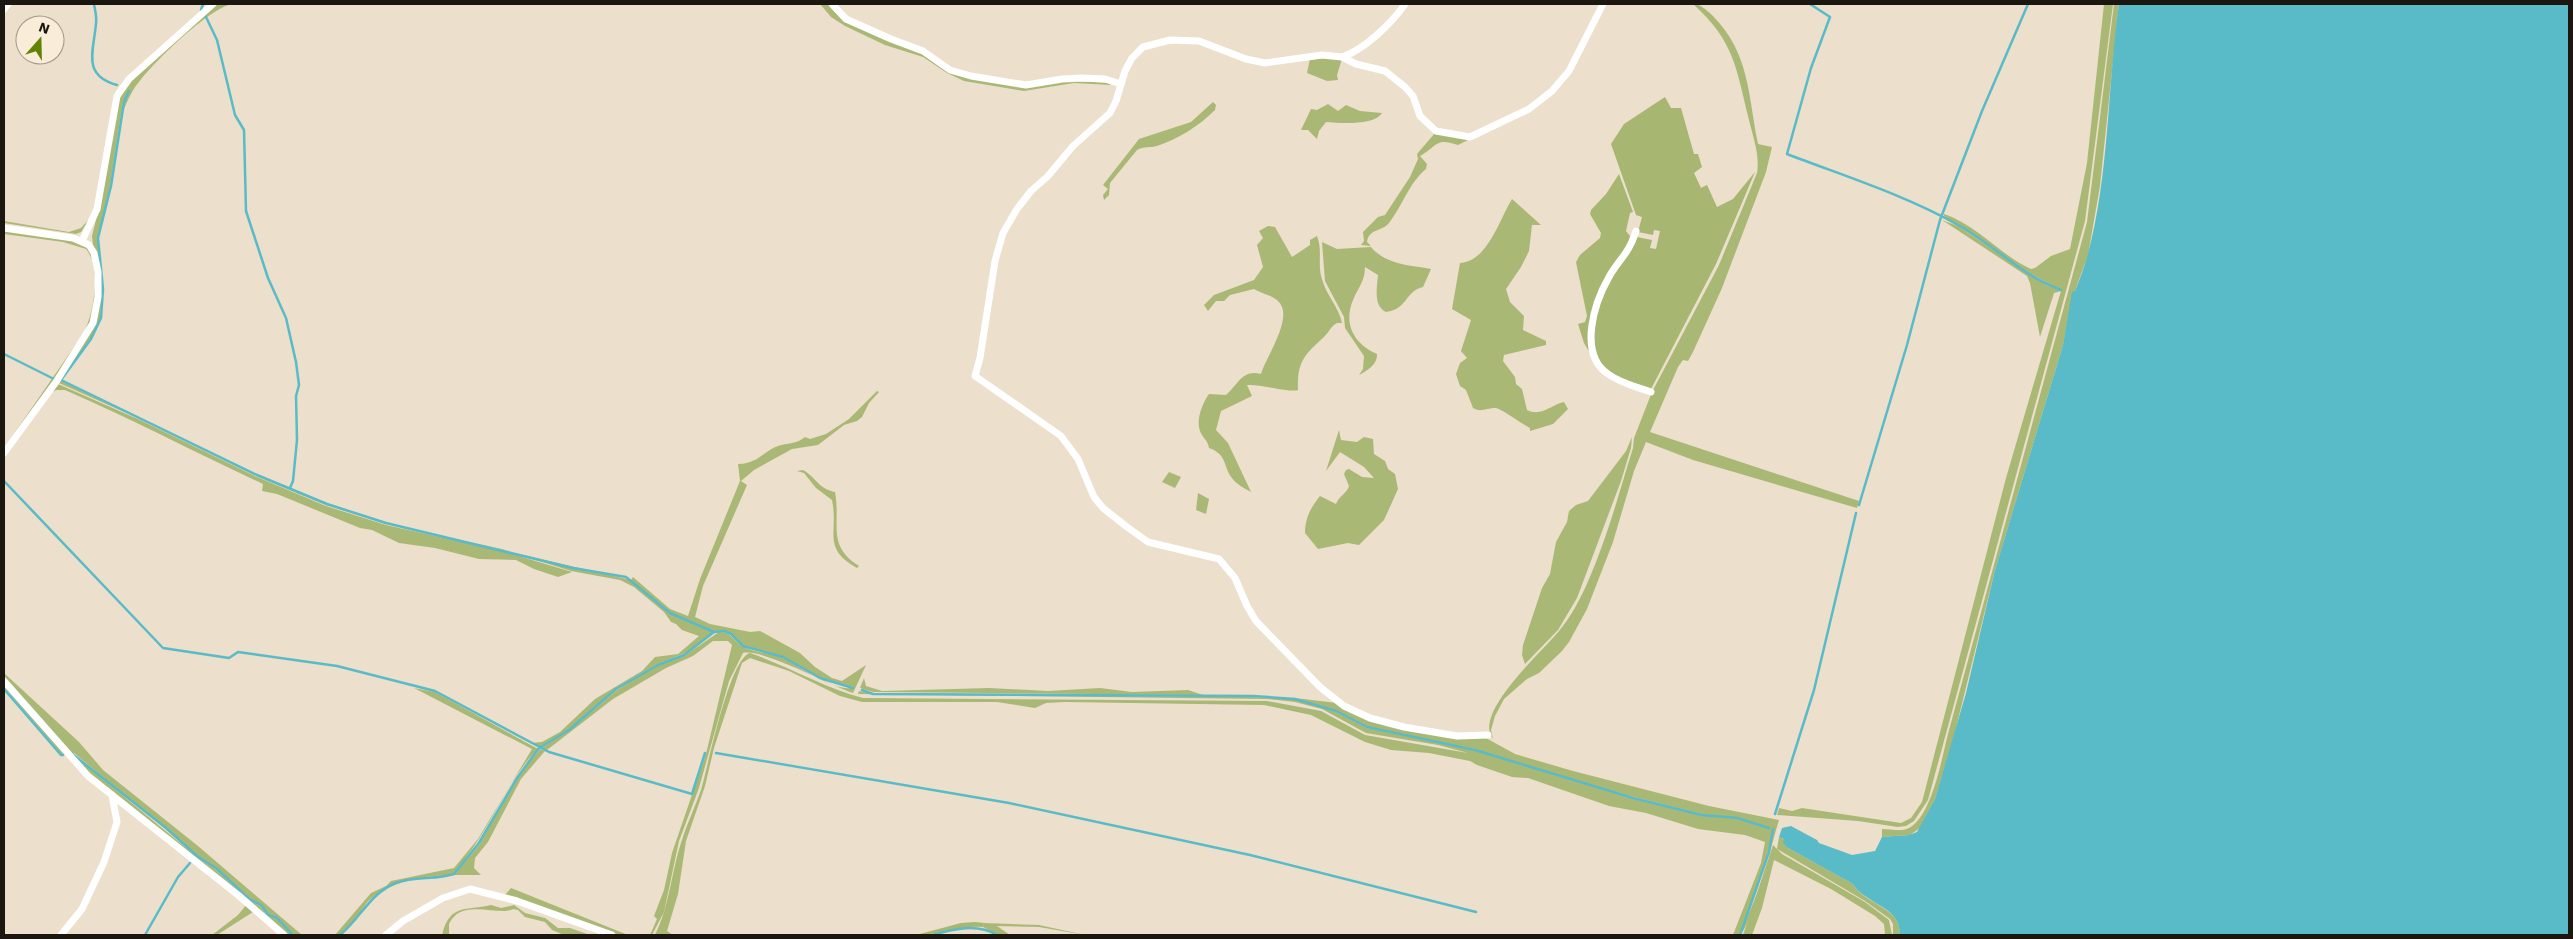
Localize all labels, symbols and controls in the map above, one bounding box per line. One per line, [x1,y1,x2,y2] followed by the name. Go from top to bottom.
[15,15,65,65] north arrow
[37,18,52,37] text: N

